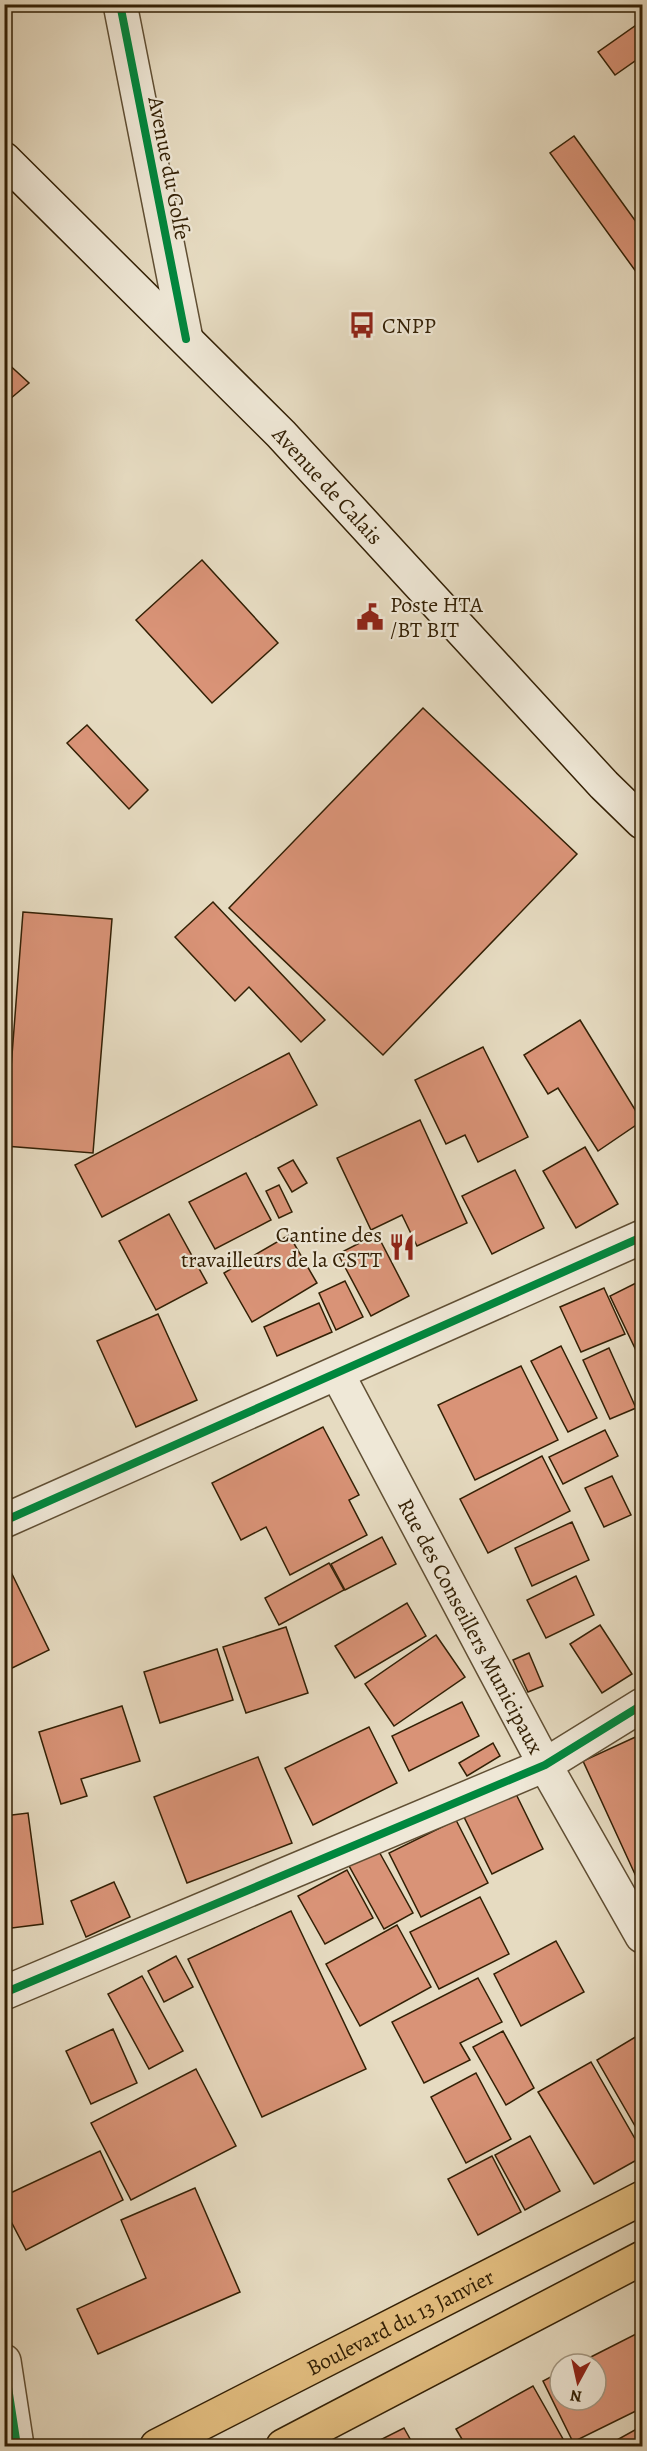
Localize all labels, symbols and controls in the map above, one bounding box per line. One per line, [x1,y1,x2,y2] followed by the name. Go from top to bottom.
[140,93,198,242] street label: Avenue du Golfe
[347,310,377,340] bus stop icon: CNPP
[382,311,436,341] place label: CNPP
[265,420,390,552] street label: Avenue de Calais
[390,590,484,645] place label: Poste HTA /BT BIT
[355,602,385,632] public building icon: Poste HTA /BT BIT
[181,1220,382,1275] place label: Cantine des travailleurs de la CSTT
[387,1232,417,1262] restaurant icon: Cantine des travailleurs de la CSTT
[390,1493,551,1760] street label: Rue des Conseillers Municipaux
[302,2262,500,2383] street label: Boulevard du 13 Janvier
[548,2352,608,2412] north arrow
[568,2384,583,2408] text: N

